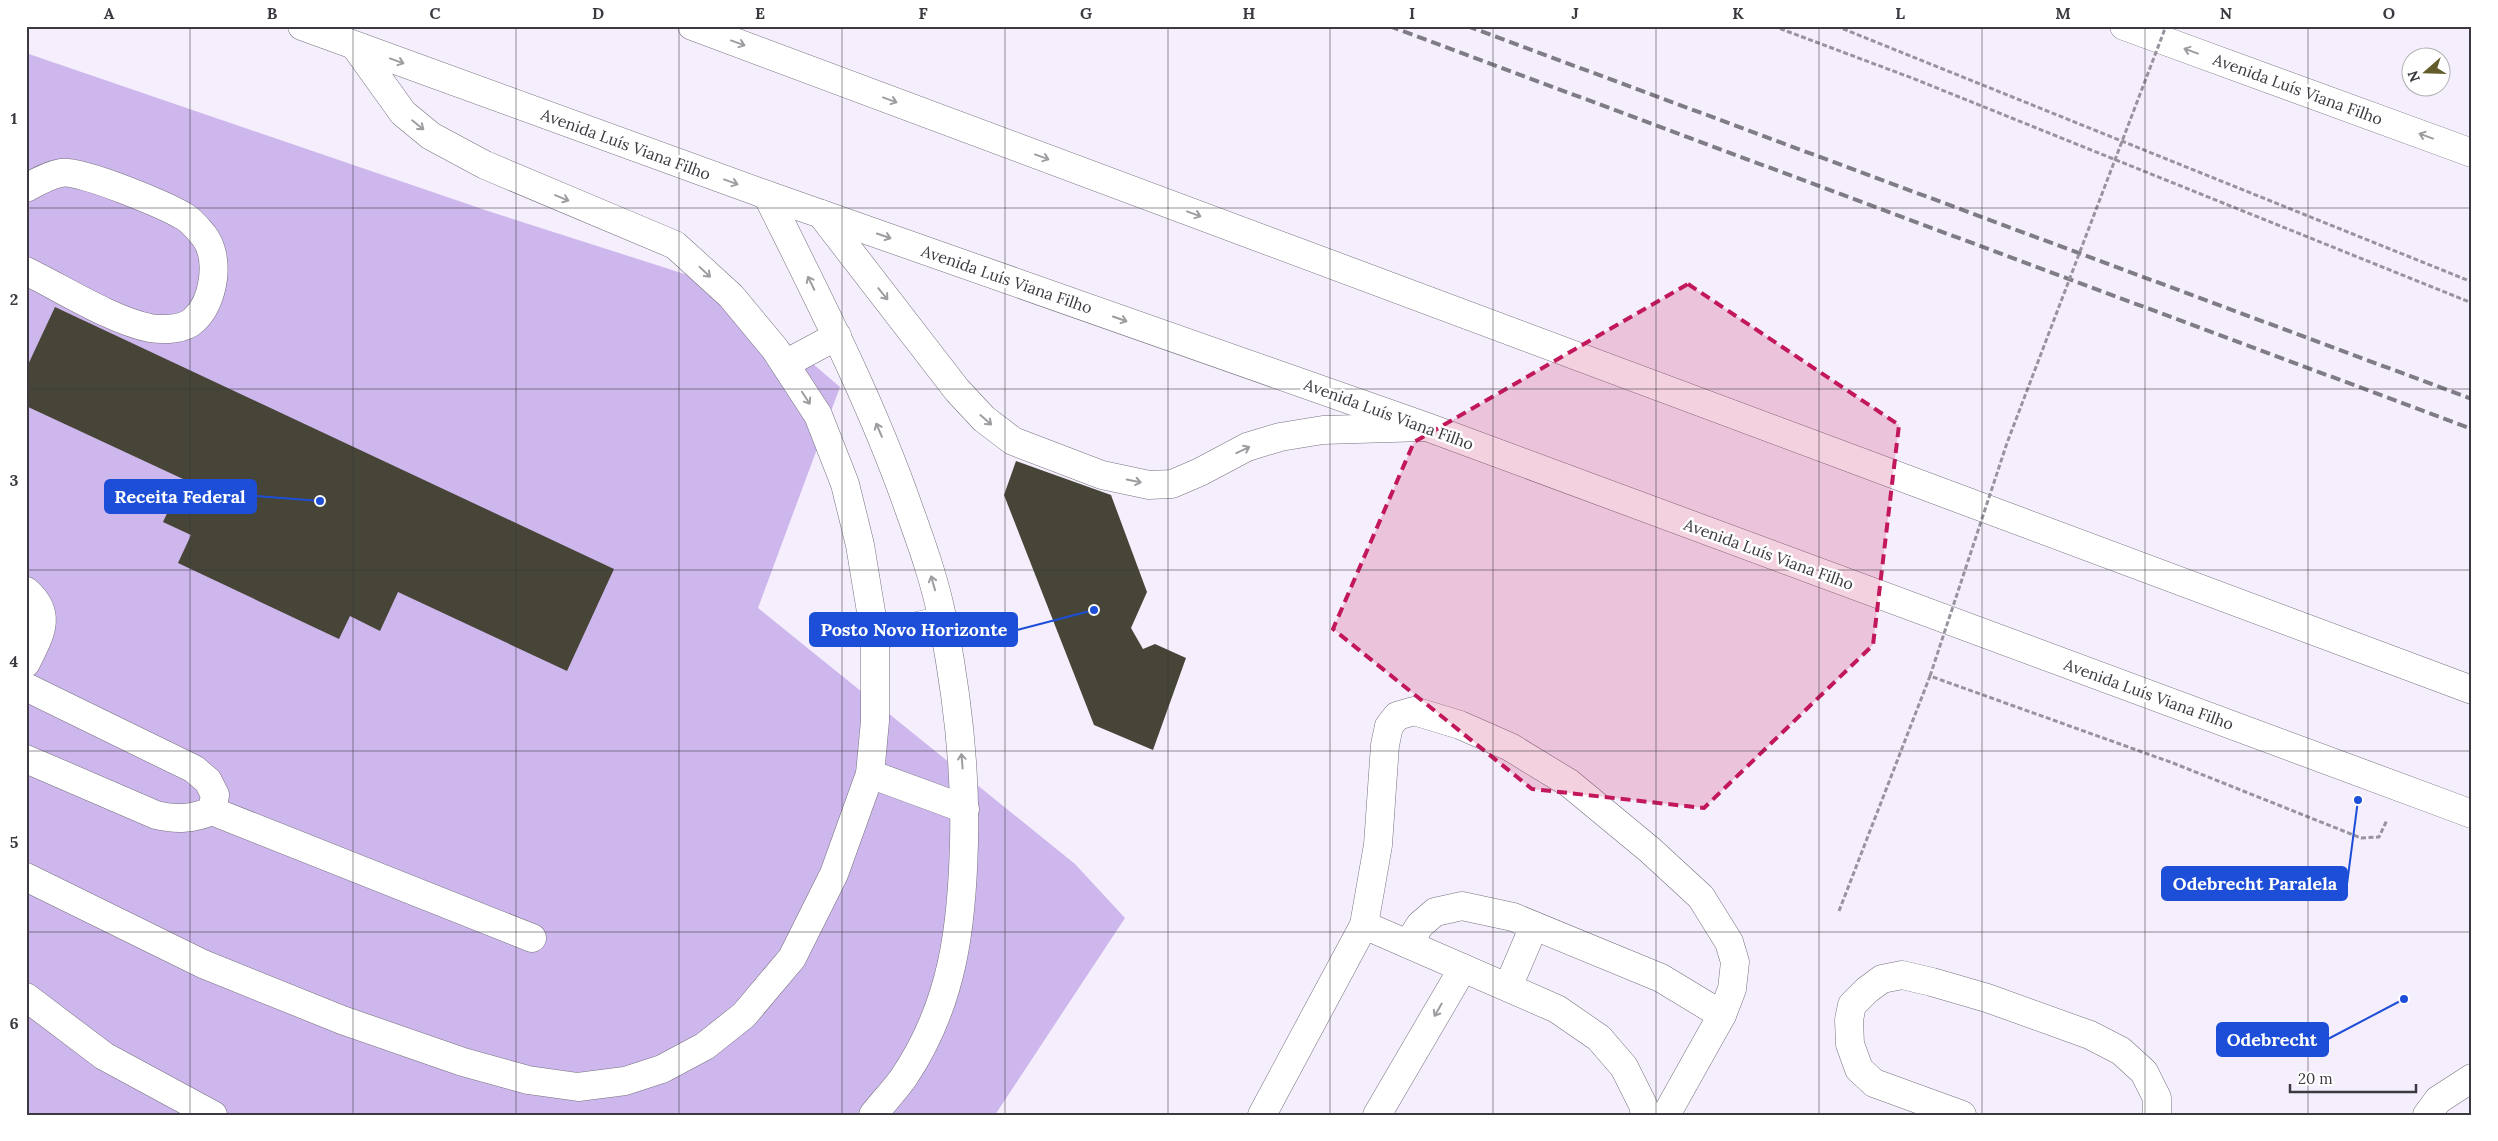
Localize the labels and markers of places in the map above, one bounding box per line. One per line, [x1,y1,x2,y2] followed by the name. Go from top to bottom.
[105,480,256,513] callout: Receita Federal
[810,613,1017,646] callout: Posto Novo Horizonte
[2162,867,2347,900] callout: Odebrecht Paralela
[2217,1023,2328,1056] callout: Odebrecht

